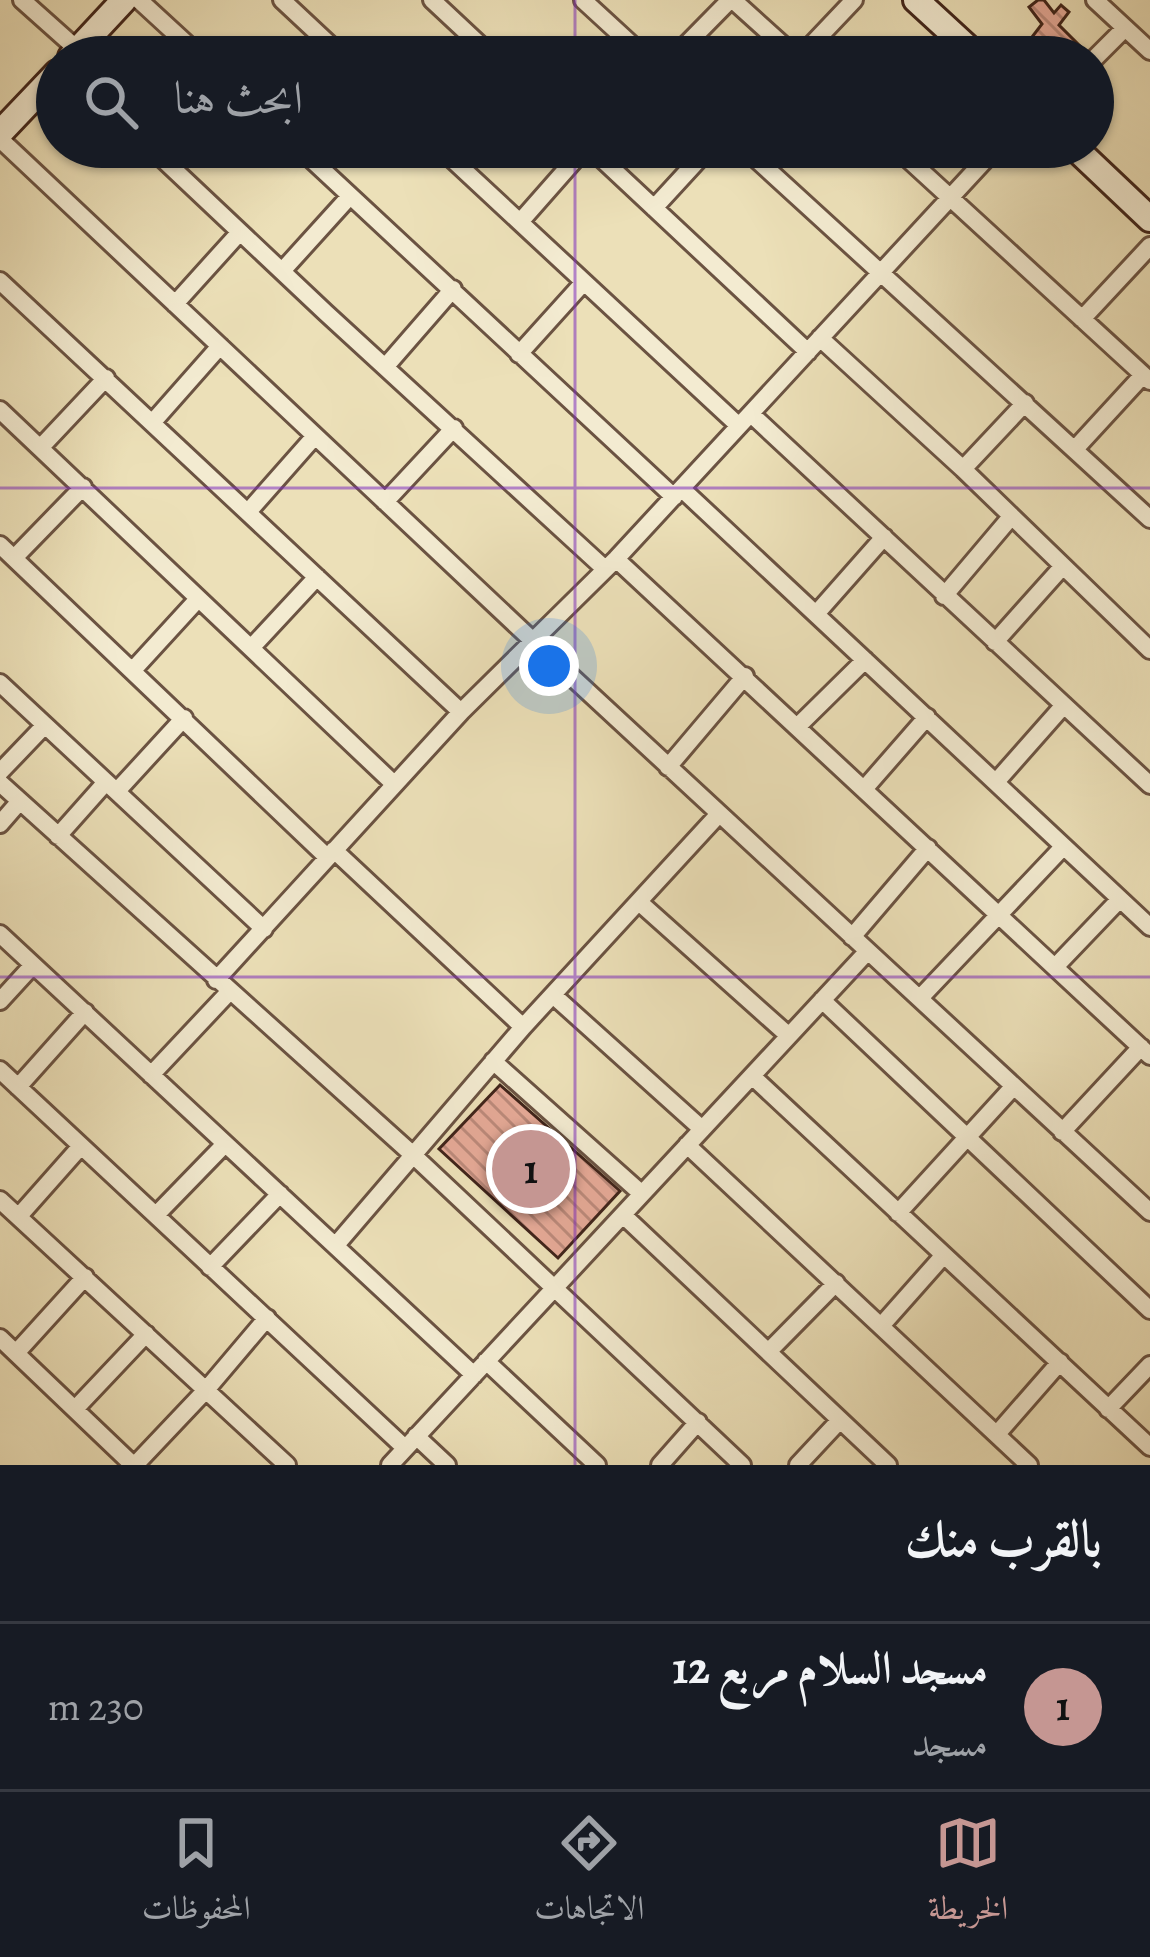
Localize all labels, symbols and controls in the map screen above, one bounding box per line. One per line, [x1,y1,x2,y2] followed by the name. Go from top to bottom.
[36,36,1114,168] search box
[174,67,303,129] text: ابحث هنا
[78,69,144,135] icon: search
[519,636,579,696] your location
[492,1124,570,1214] pin: 1
[905,1504,1102,1574] text: بالقرب منك
[672,1637,988,1699] text: مسجد السلام مربع 12
[48,1680,144,1733] text: 230 m
[1056,1680,1070,1733] text: 1
[911,1716,988,1769] text: مسجد
[142,1810,251,1940] tab: المحفوظات
[534,1810,644,1940] tab: الاتجاهات
[928,1810,1008,1940] tab: الخريطة

